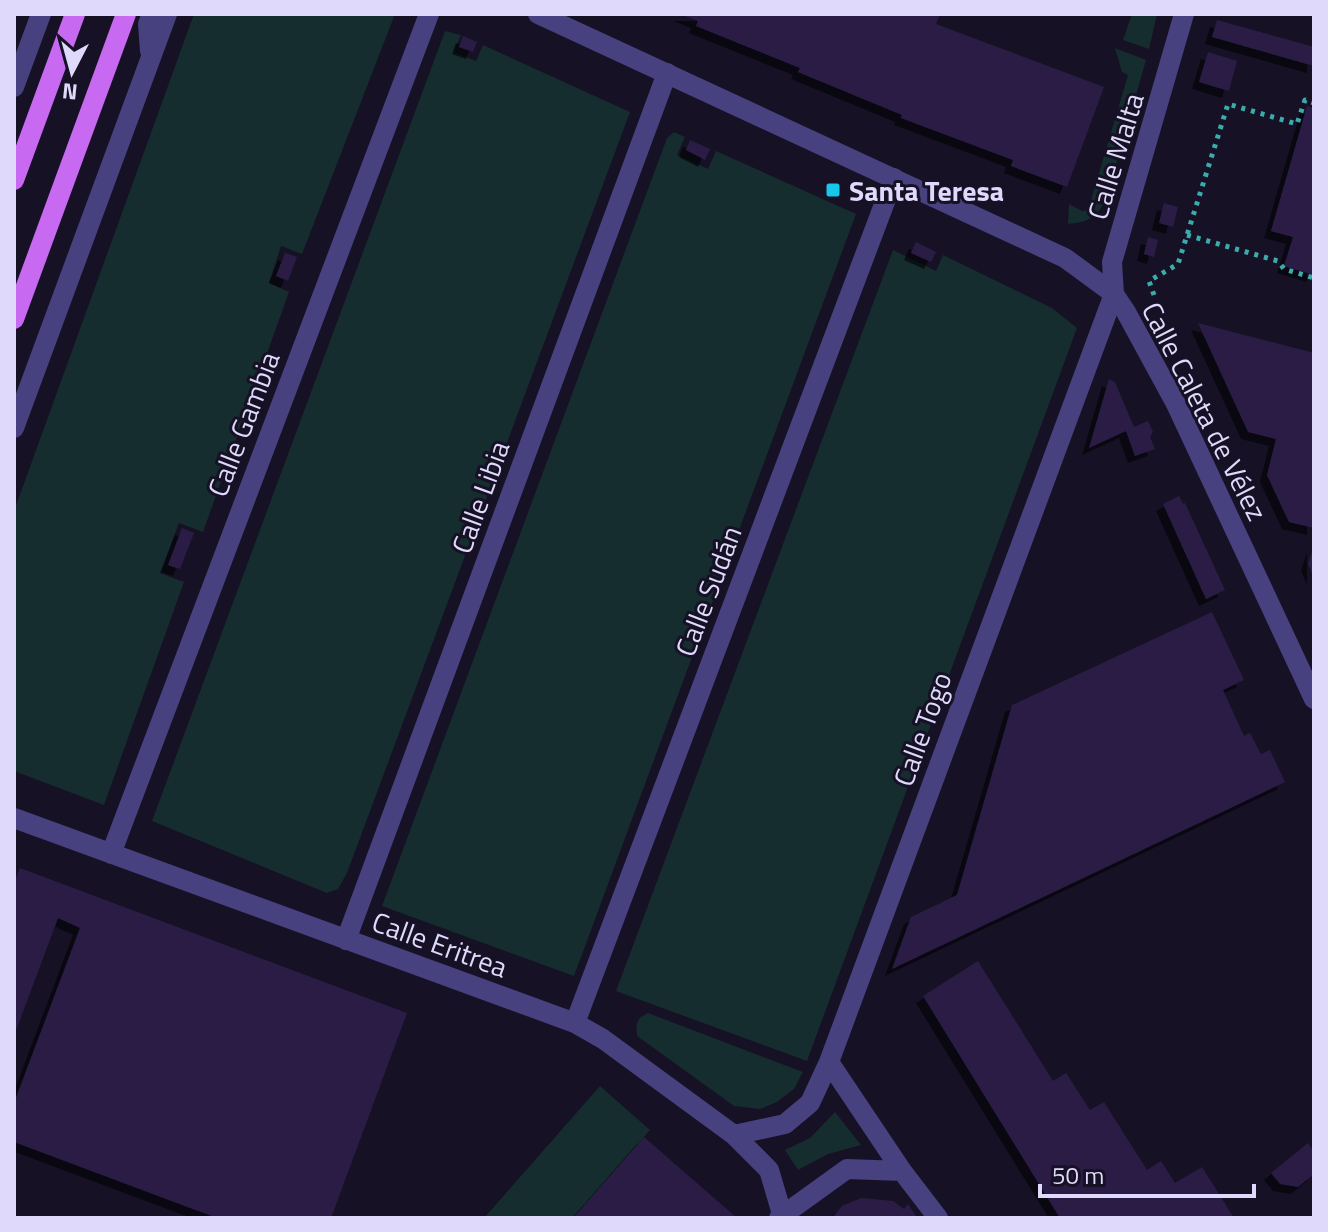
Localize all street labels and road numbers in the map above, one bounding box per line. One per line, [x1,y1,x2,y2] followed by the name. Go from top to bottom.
[1075,87,1155,225] street label: Calle Malta
[1131,294,1279,528] street label: Calle Caleta de Vélez
[196,345,290,503] street label: Calle Gambia
[440,435,520,559] street label: Calle Libia
[663,520,753,662] street label: Calle Sudán
[882,666,962,792] street label: Calle Togo
[366,900,514,988] street label: Calle Eritrea

